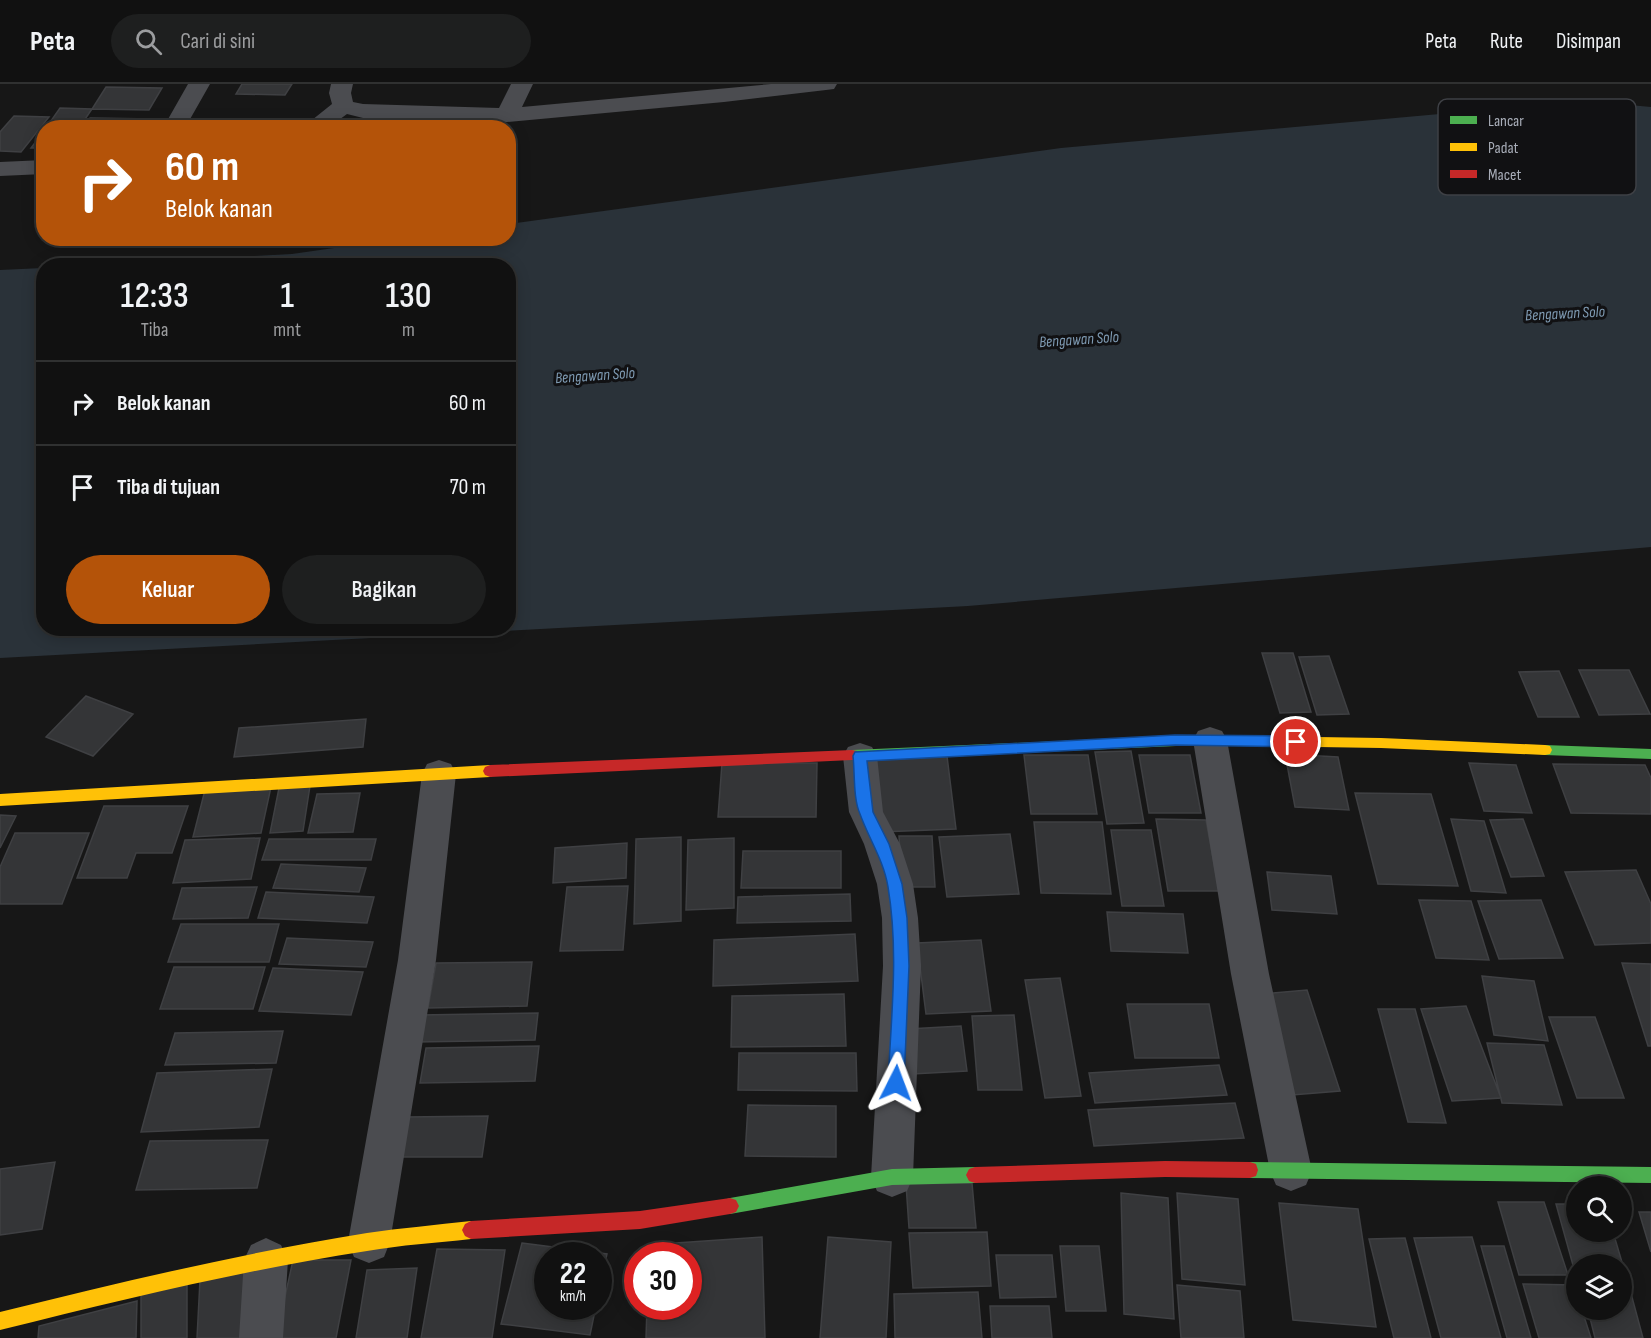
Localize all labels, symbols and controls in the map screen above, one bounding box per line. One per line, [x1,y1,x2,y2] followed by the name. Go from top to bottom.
[111,14,531,68] search box
[30,25,75,58] text: Peta
[132,25,165,58] icon: search
[180,28,255,55] text: Cari di sini
[1425,29,1457,54] text: Peta
[1490,29,1523,54] text: Rute
[1556,29,1621,54] text: Disimpan
[1438,99,1636,195] legend
[1488,112,1524,131] text: Lancar
[1488,139,1519,158] text: Padat
[165,142,239,193] text: 60 m
[66,144,144,222] icon: right
[1488,166,1521,185] text: Macet
[165,193,273,225] text: Belok kanan
[121,275,189,318] text: 12:33
[280,275,294,318] text: 1
[386,275,431,318] text: 130
[1525,302,1606,326] water label: Bengawan Solo
[141,318,169,342] text: Tiba
[273,318,301,342] text: mnt
[402,318,415,342] text: m
[1038,328,1120,352] water label: Bengawan Solo
[554,364,636,388] water label: Bengawan Solo
[66,387,99,420] icon: right
[117,390,210,417] text: Belok kanan
[449,390,486,417] text: 60 m
[66,471,99,504] icon: arrive
[117,474,220,501] text: Tiba di tujuan
[450,474,486,501] text: 70 m
[66,555,270,624] button: Keluar
[282,555,486,624] button: Bagikan
[1270,716,1321,767] pin
[1279,725,1312,758] icon: arrive
[864,1051,928,1115] position arrow
[1566,1176,1632,1320] map controls
[1566,1176,1632,1242] button: search
[624,1242,702,1320] speed limit sign: 30
[1566,1254,1632,1320] button: layers
[560,1256,586,1292] text: 22
[560,1287,586,1306] text: km/h

